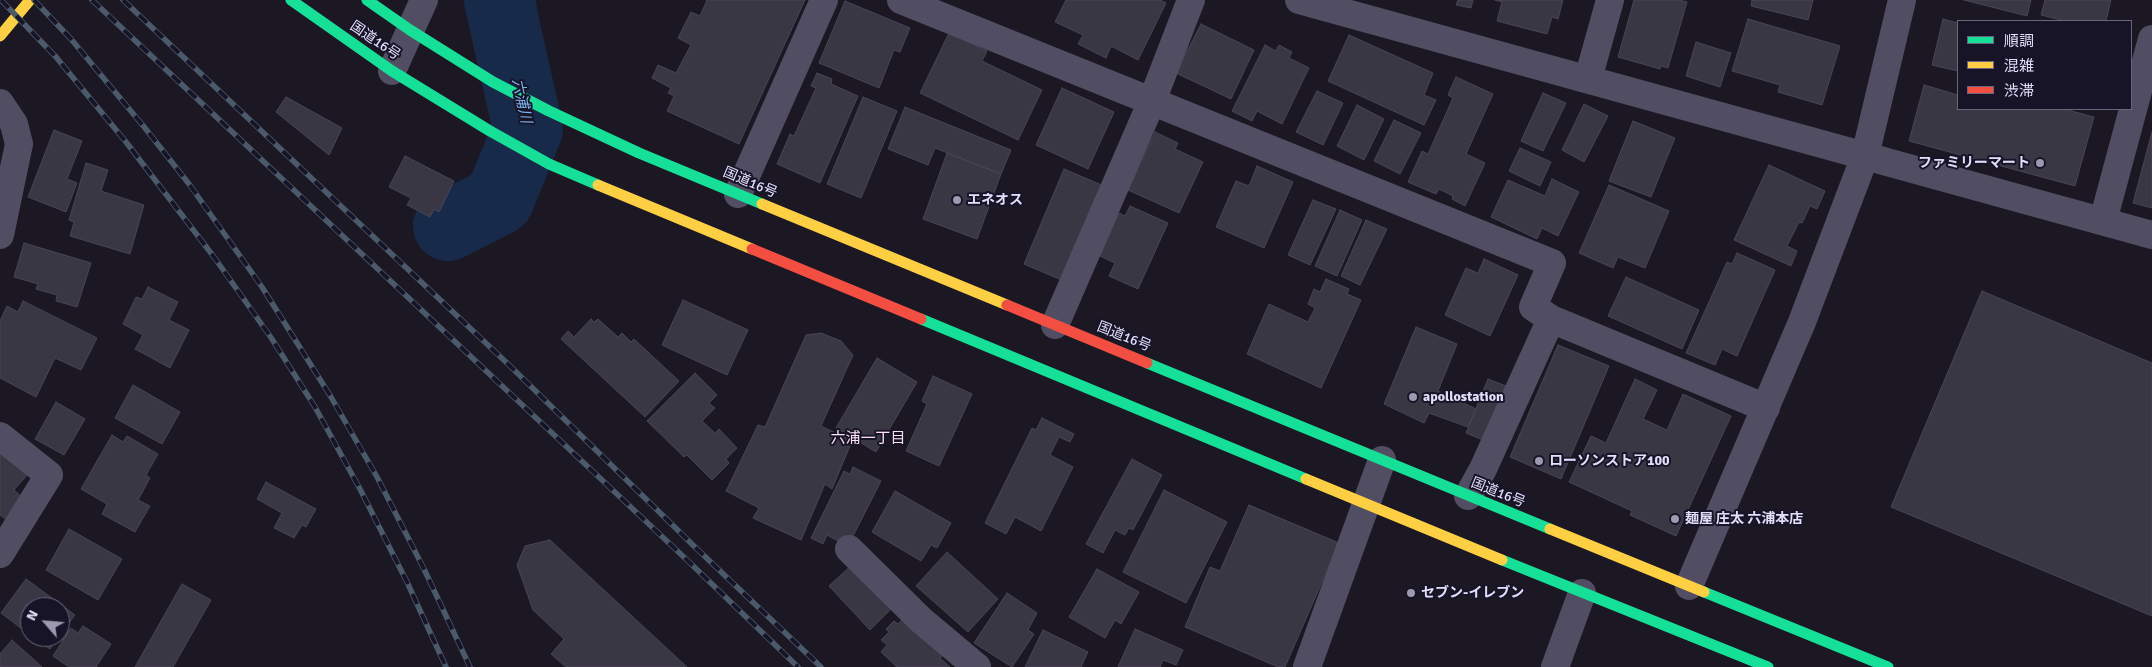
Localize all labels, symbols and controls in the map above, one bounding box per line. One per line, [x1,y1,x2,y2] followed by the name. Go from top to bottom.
[347,18,403,64] street label: 国道16号
[1957,20,2132,110] legend
[2004,32,2034,50] text: 順調
[2004,57,2034,75] text: 混雑
[508,77,534,125] water label: 六浦川
[2004,82,2034,100] text: 渋滞
[1918,155,2030,171] place label: ファミリーマート
[2034,157,2046,169] marker: ファミリーマート
[720,164,780,202] street label: 国道16号
[967,192,1023,208] place label: エネオス
[951,194,963,206] marker: エネオス
[1094,319,1154,355] street label: 国道16号
[1423,389,1504,405] place label: apollostation
[1407,391,1419,403] marker: apollostation
[831,430,905,448] district label: 六浦一丁目
[1549,453,1670,469] place label: ローソンストア100
[1533,455,1545,467] marker: ローソンストア100
[1468,475,1528,511] street label: 国道16号
[1685,511,1803,527] place label: 麺屋 庄太 六浦本店
[1669,513,1681,525] marker: 麺屋 庄太 六浦本店
[1421,585,1524,601] place label: セブン-イレブン
[1405,587,1417,599] marker: セブン-イレブン
[20,597,70,647] north arrow
[22,607,42,624] text: N

